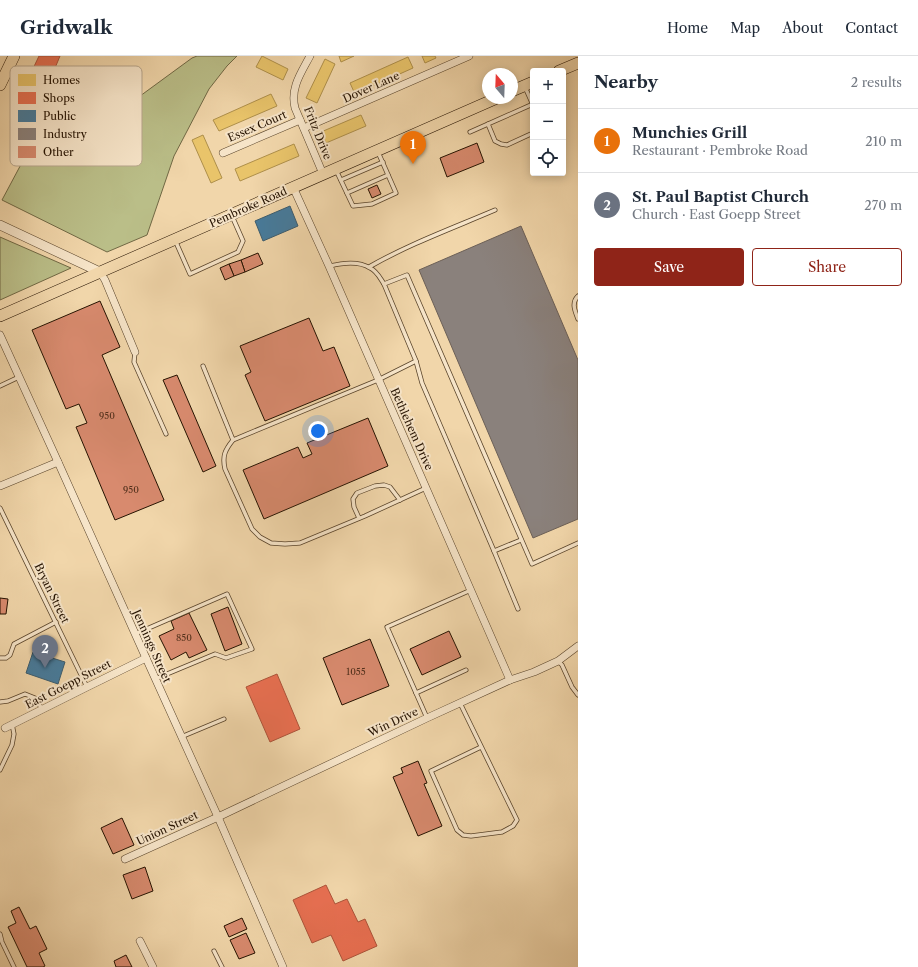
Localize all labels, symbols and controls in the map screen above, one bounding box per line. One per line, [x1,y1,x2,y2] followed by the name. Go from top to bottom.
[20,16,113,39] text: Gridwalk
[667,19,708,37] text: Home
[730,19,760,37] text: Map
[782,19,823,37] text: About
[845,19,898,37] text: Contact
[10,66,142,166] legend
[340,68,402,106] street label: Dover Lane
[482,68,518,104] north arrow
[530,68,566,176] map controls
[530,68,566,104] button: +
[594,72,658,92] text: Nearby
[43,73,80,87] text: Homes
[851,74,902,90] text: 2 results
[43,91,75,105] text: Shops
[301,104,335,162] street label: Fritz Drive
[530,104,566,140] button: −
[225,107,289,145] street label: Essex Court
[43,109,76,123] text: Public
[632,123,747,142] text: Munchies Grill
[43,127,88,141] text: Industry
[400,131,426,164] pin: 1
[604,133,610,149] text: 1
[865,133,902,149] text: 210 m
[530,140,566,176] button: locate
[632,142,808,158] text: Restaurant · Pembroke Road
[43,145,74,159] text: Other
[207,184,289,230] street label: Pembroke Road
[632,187,809,206] text: St. Paul Baptist Church
[603,197,611,213] text: 2
[864,197,902,213] text: 270 m
[632,206,801,222] text: Church · East Goepp Street
[594,248,744,286] button: Save
[752,248,902,286] button: Share
[388,386,436,472] street label: Bethlehem Drive
[99,410,115,421] house number: 950
[308,421,328,441] your location
[123,484,139,495] house number: 950
[31,561,73,625] street label: Bryan Street
[129,605,174,685] street label: Jennings Street
[176,632,192,643] house number: 850
[32,635,58,668] pin: 2
[23,656,113,712] street label: East Goepp Street
[346,666,366,677] house number: 1055
[365,704,420,740] street label: Win Drive
[134,808,200,848] street label: Union Street

